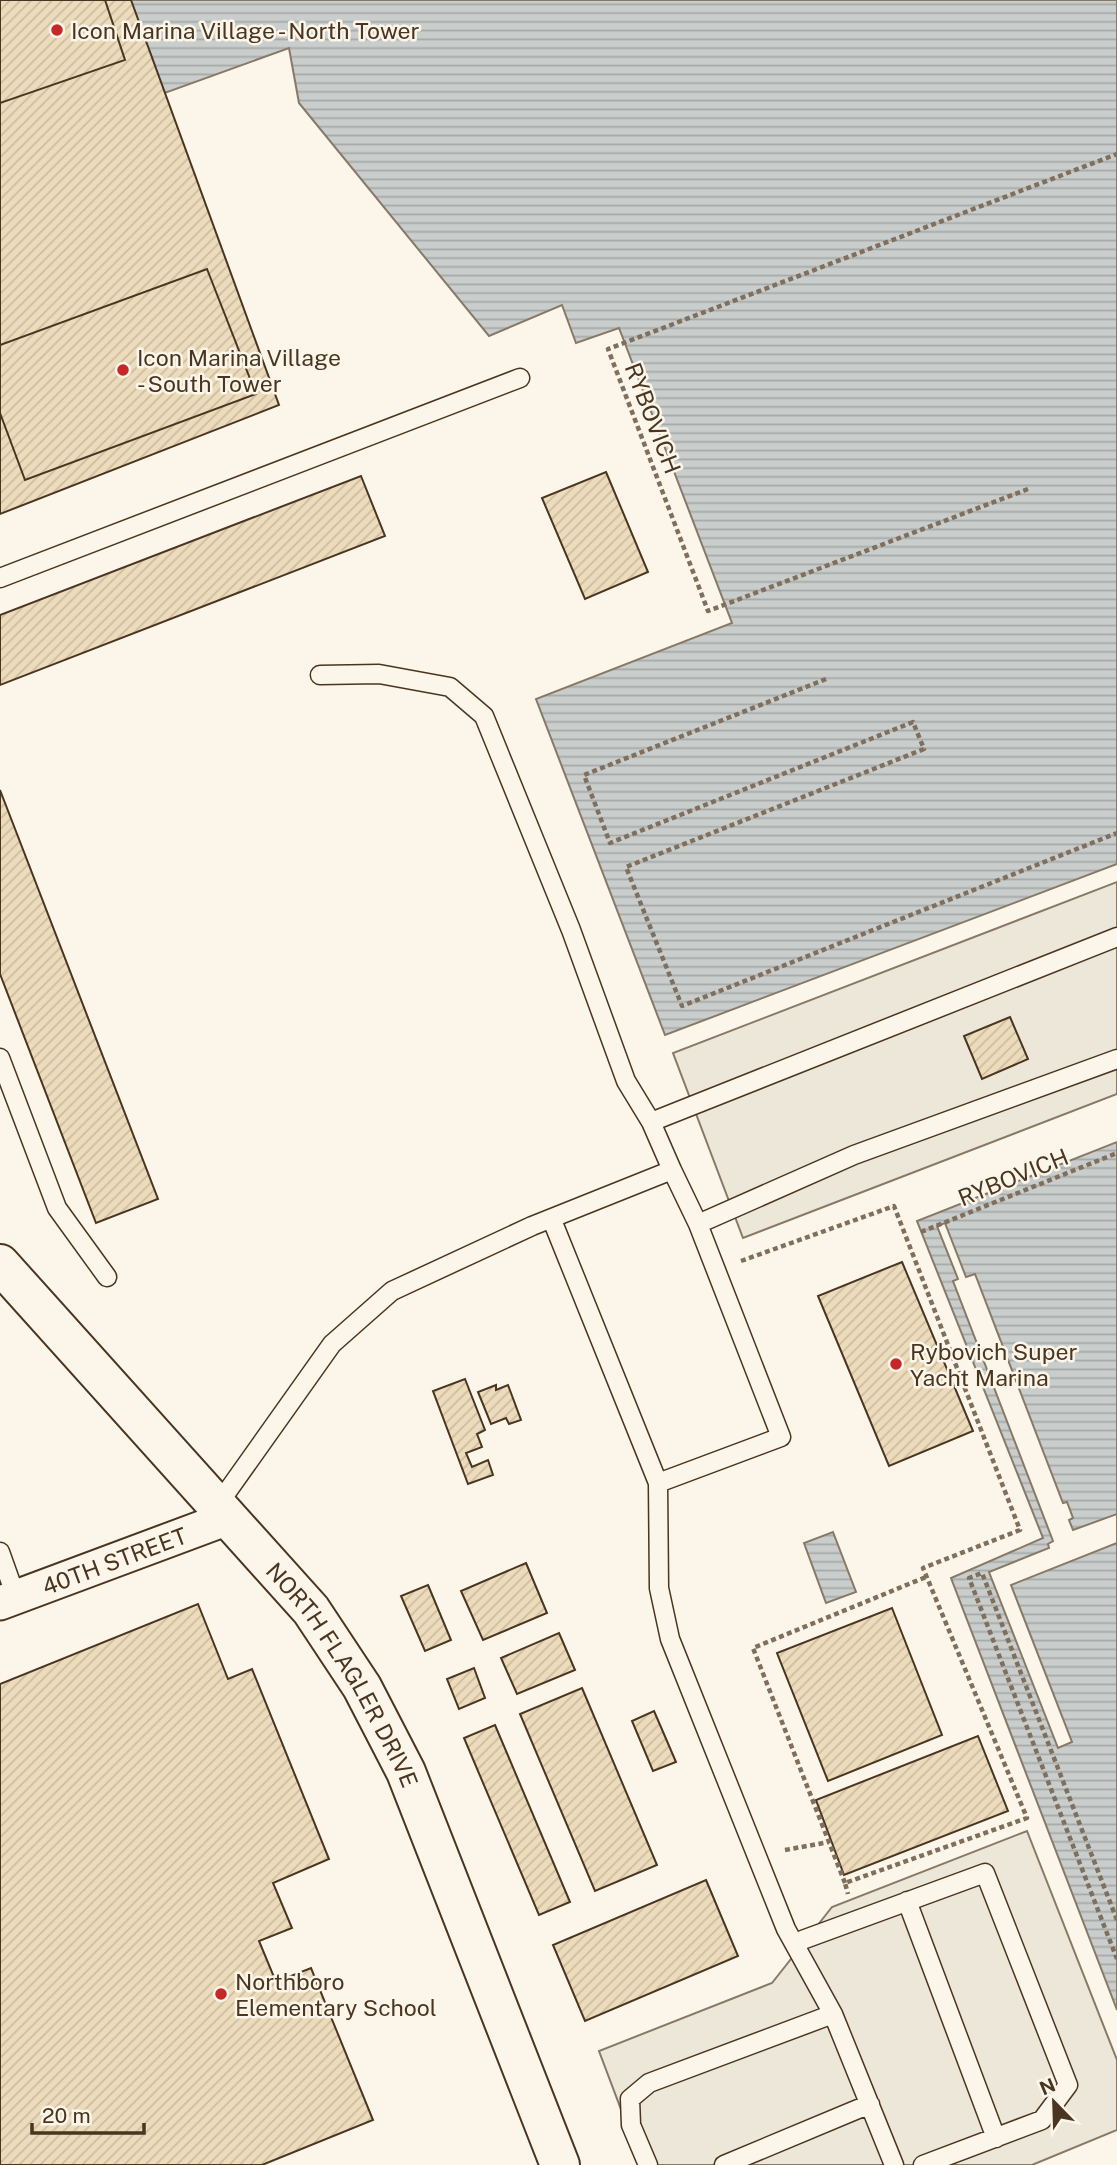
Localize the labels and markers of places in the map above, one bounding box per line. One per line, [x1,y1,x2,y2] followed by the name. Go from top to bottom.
[71,17,420,44] place label: Icon Marina Village - North Tower
[49,22,65,38] marker: Icon Marina Village - North Tower
[137,344,341,397] place label: Icon Marina Village - South Tower
[115,362,131,378] marker: Icon Marina Village - South Tower
[910,1338,1077,1391] place label: Rybovich Super Yacht Marina
[888,1356,904,1372] marker: Rybovich Super Yacht Marina
[235,1968,437,2021] place label: Northboro Elementary School
[213,1986,229,2002] marker: Northboro Elementary School

